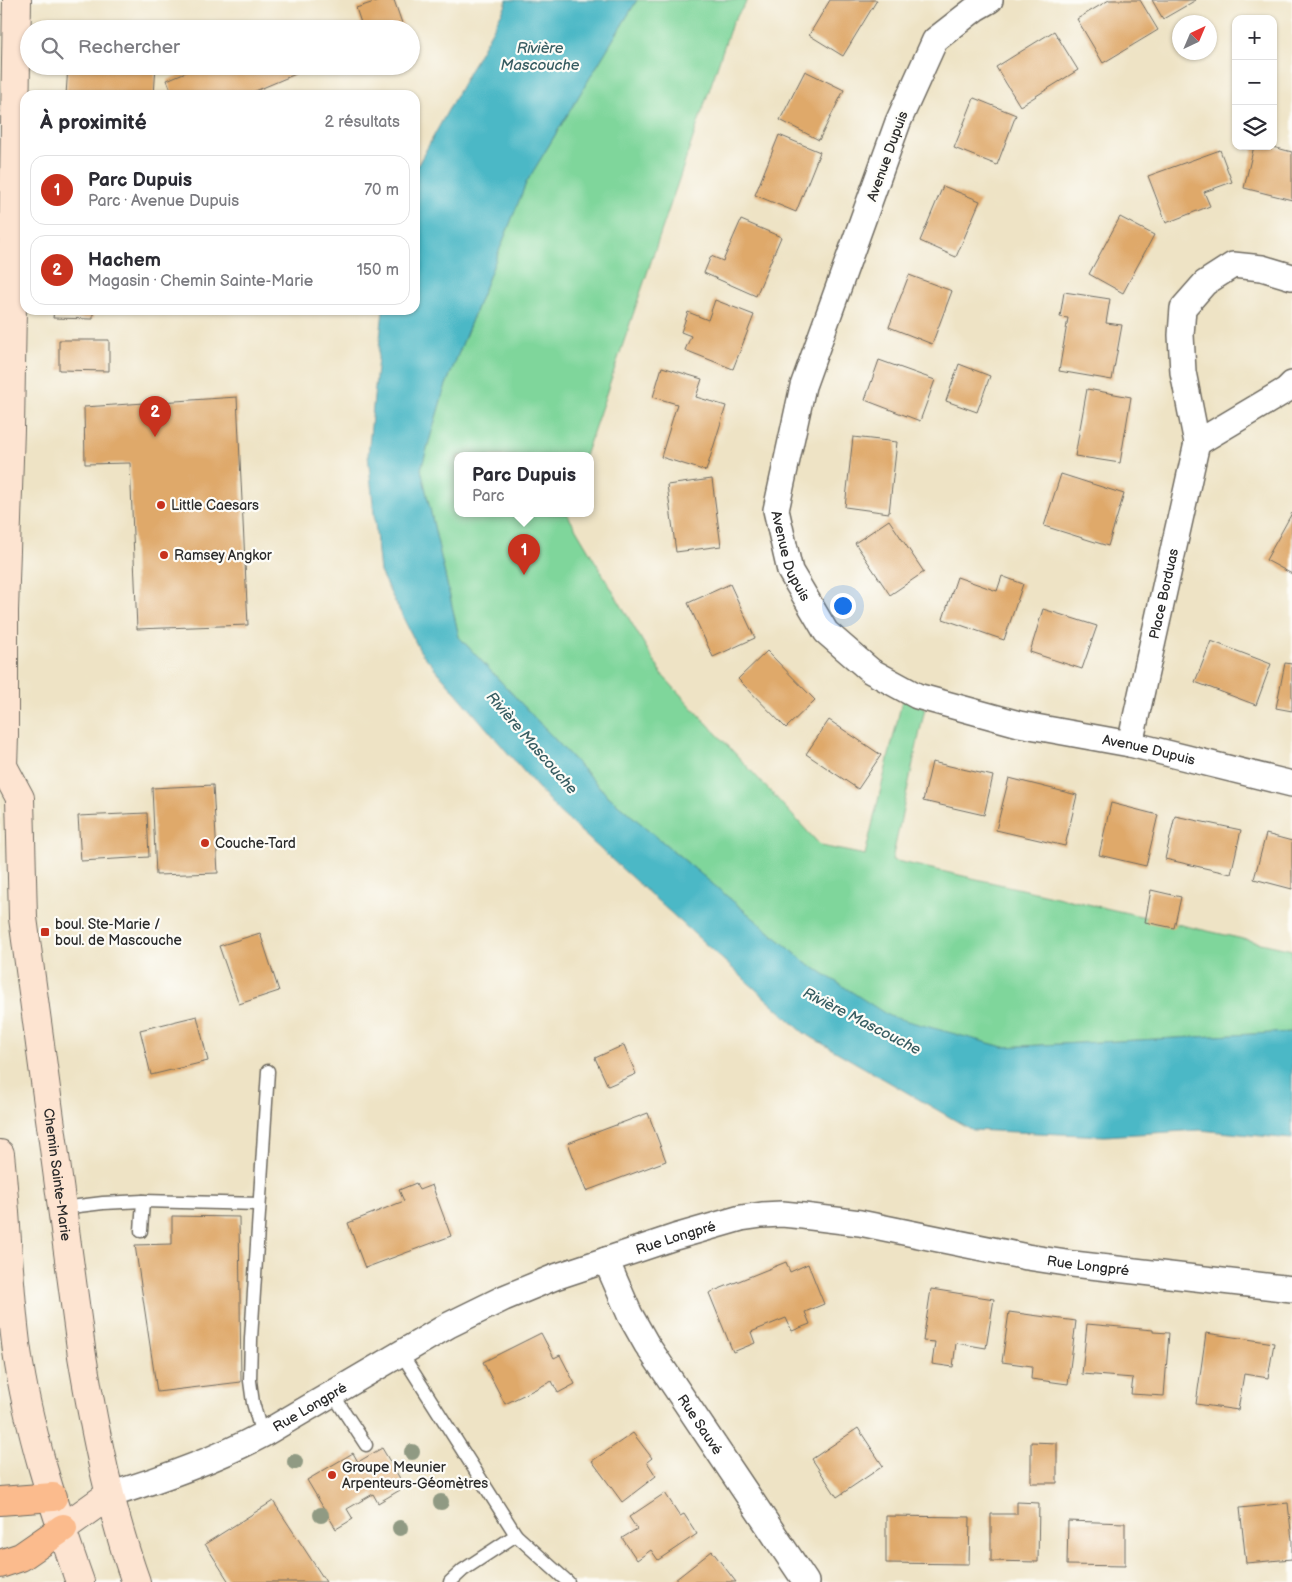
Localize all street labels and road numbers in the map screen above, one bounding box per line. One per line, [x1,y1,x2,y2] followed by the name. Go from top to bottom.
[863,109,912,204] street label: Avenue Dupuis
[767,509,814,604] street label: Avenue Dupuis
[1146,547,1182,641] street label: Place Borduas
[1101,731,1197,769] street label: Avenue Dupuis
[40,1107,74,1242] street label: Chemin Sainte-Marie
[634,1218,718,1258] street label: Rue Longpré
[1046,1252,1131,1279] street label: Rue Longpré
[270,1379,350,1436] street label: Rue Longpré
[674,1391,726,1458] street label: Rue Sauvé

